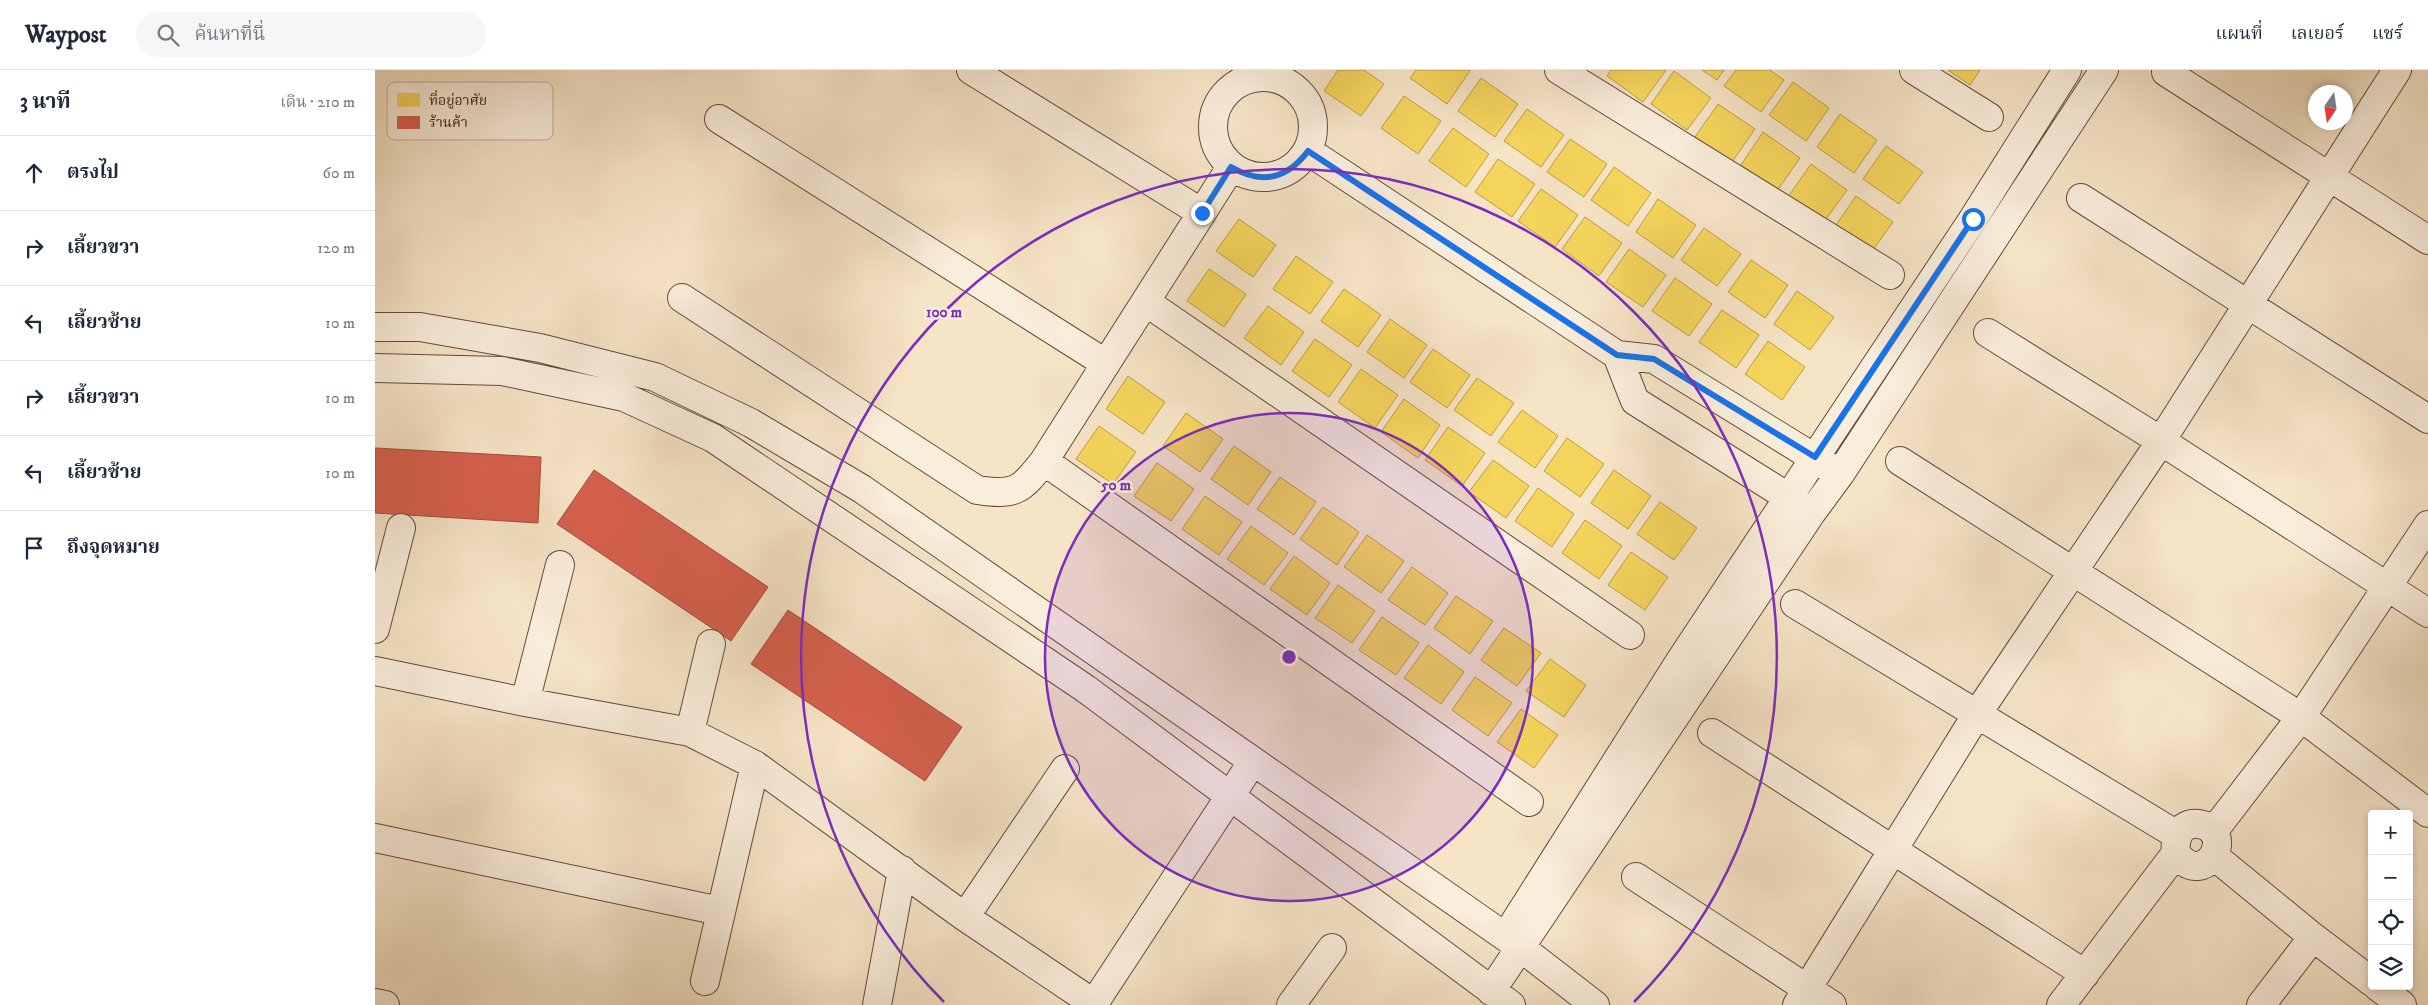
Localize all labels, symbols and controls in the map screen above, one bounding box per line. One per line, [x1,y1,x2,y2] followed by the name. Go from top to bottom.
[136,12,486,57] search box
[25,20,106,50] text: Waypost
[154,21,182,49] icon: search
[194,23,265,46] text: ค้นหาที่นี่
[2215,23,2263,45] text: แผนที่
[2291,23,2344,45] text: เลเยอร์
[2372,23,2403,45] text: แชร์
[387,82,553,140] legend
[2308,85,2353,130] north arrow
[20,89,71,115] text: 3 นาที
[429,90,487,110] text: ที่อยู่อาศัย
[280,92,355,112] text: เดิน · 210 m
[429,114,468,132] text: ร้านค้า
[20,159,48,187] icon: ahead
[67,161,119,184] text: ตรงไป
[323,163,355,183] text: 60 m
[1191,202,1214,225] route end
[1962,208,1985,231] route start
[20,234,48,262] icon: right
[67,236,139,259] text: เลี้ยวขวา
[317,238,355,258] text: 120 m
[926,303,963,322] text: 100 m
[20,309,48,337] icon: left
[67,311,141,334] text: เลี้ยวซ้าย
[325,313,355,333] text: 10 m
[20,384,48,412] icon: right
[67,386,139,409] text: เลี้ยวขวา
[325,388,355,408] text: 10 m
[20,459,48,487] icon: left
[67,461,141,484] text: เลี้ยวซ้าย
[325,463,355,483] text: 10 m
[1100,476,1132,495] text: 50 m
[20,534,48,562] icon: arrive
[67,536,160,559] text: ถึงจุดหมาย
[1280,648,1298,666] centre of rings
[2368,810,2413,990] map controls
[2368,810,2413,855] button: +
[2368,855,2413,900] button: −
[2368,900,2413,945] button: locate
[2368,945,2413,990] button: layers

